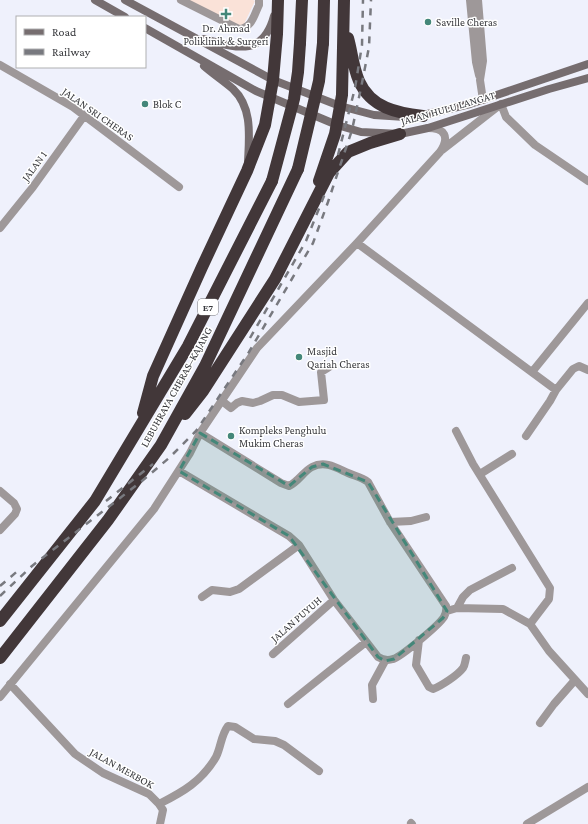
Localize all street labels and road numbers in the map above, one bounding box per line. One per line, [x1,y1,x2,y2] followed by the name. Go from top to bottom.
[59,84,136,144] street label: JALAN SRI CHERAS
[399,89,497,128] street label: JALAN HULU LANGAT
[18,148,50,185] street label: JALAN 1
[198,299,218,315] road number: E7
[138,325,215,450] street label: LEBUHRAYA CHERAS–KAJANG
[267,594,324,646] street label: JALAN PUYUH
[86,745,157,792] street label: JALAN MERBOK

